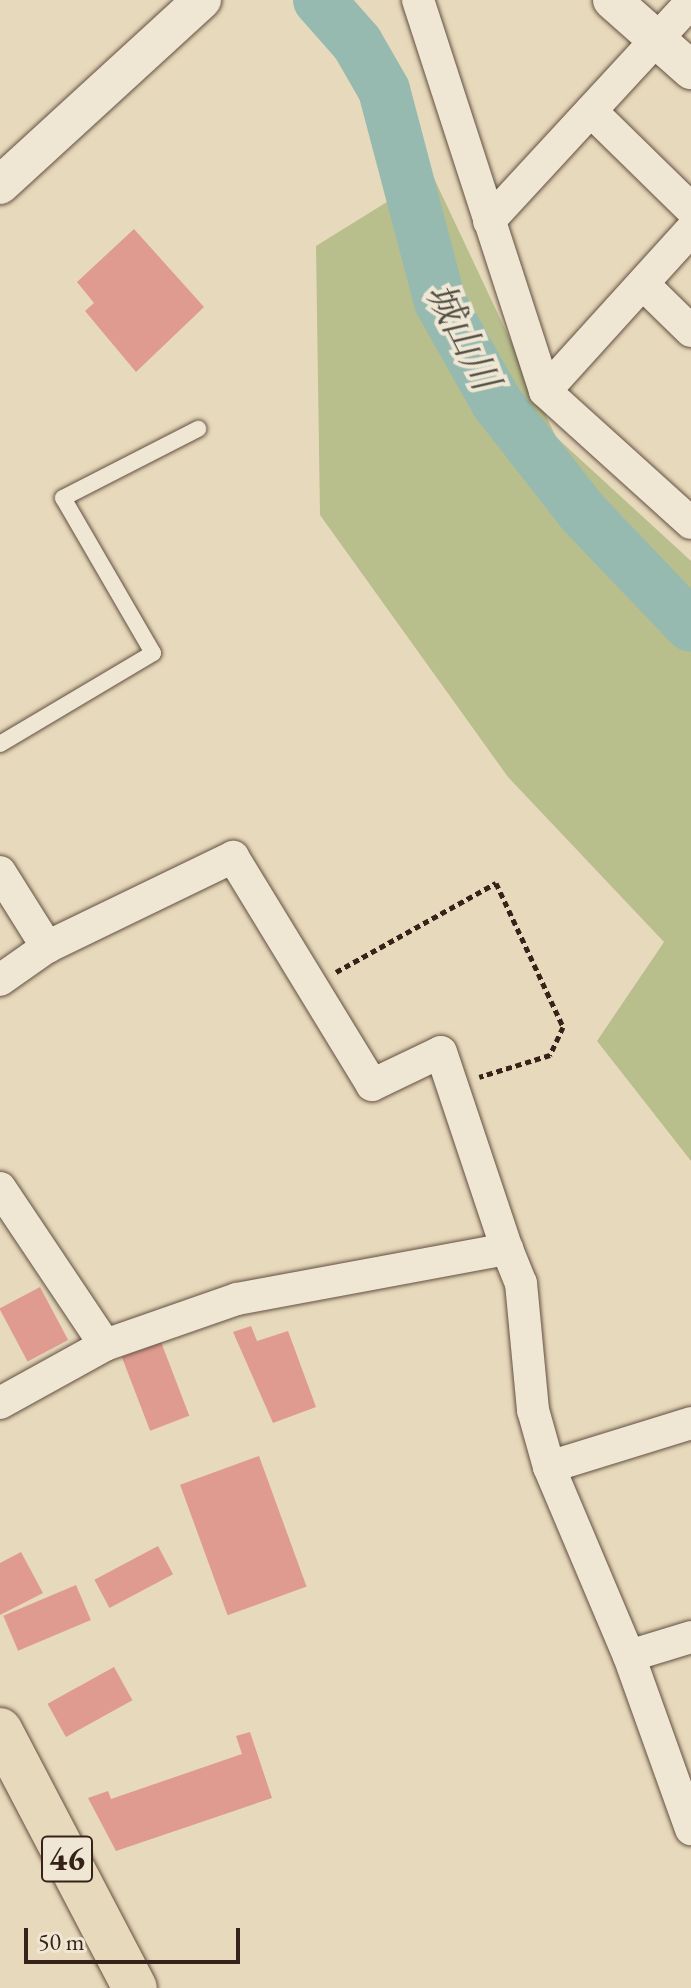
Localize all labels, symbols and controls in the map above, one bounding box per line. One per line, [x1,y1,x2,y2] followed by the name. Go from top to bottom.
[417,275,509,397] water label: 城山川
[41,1829,93,1889] road number: 46
[28,1912,244,1962] scale bar
[38,1926,85,1957] text: 50 m

